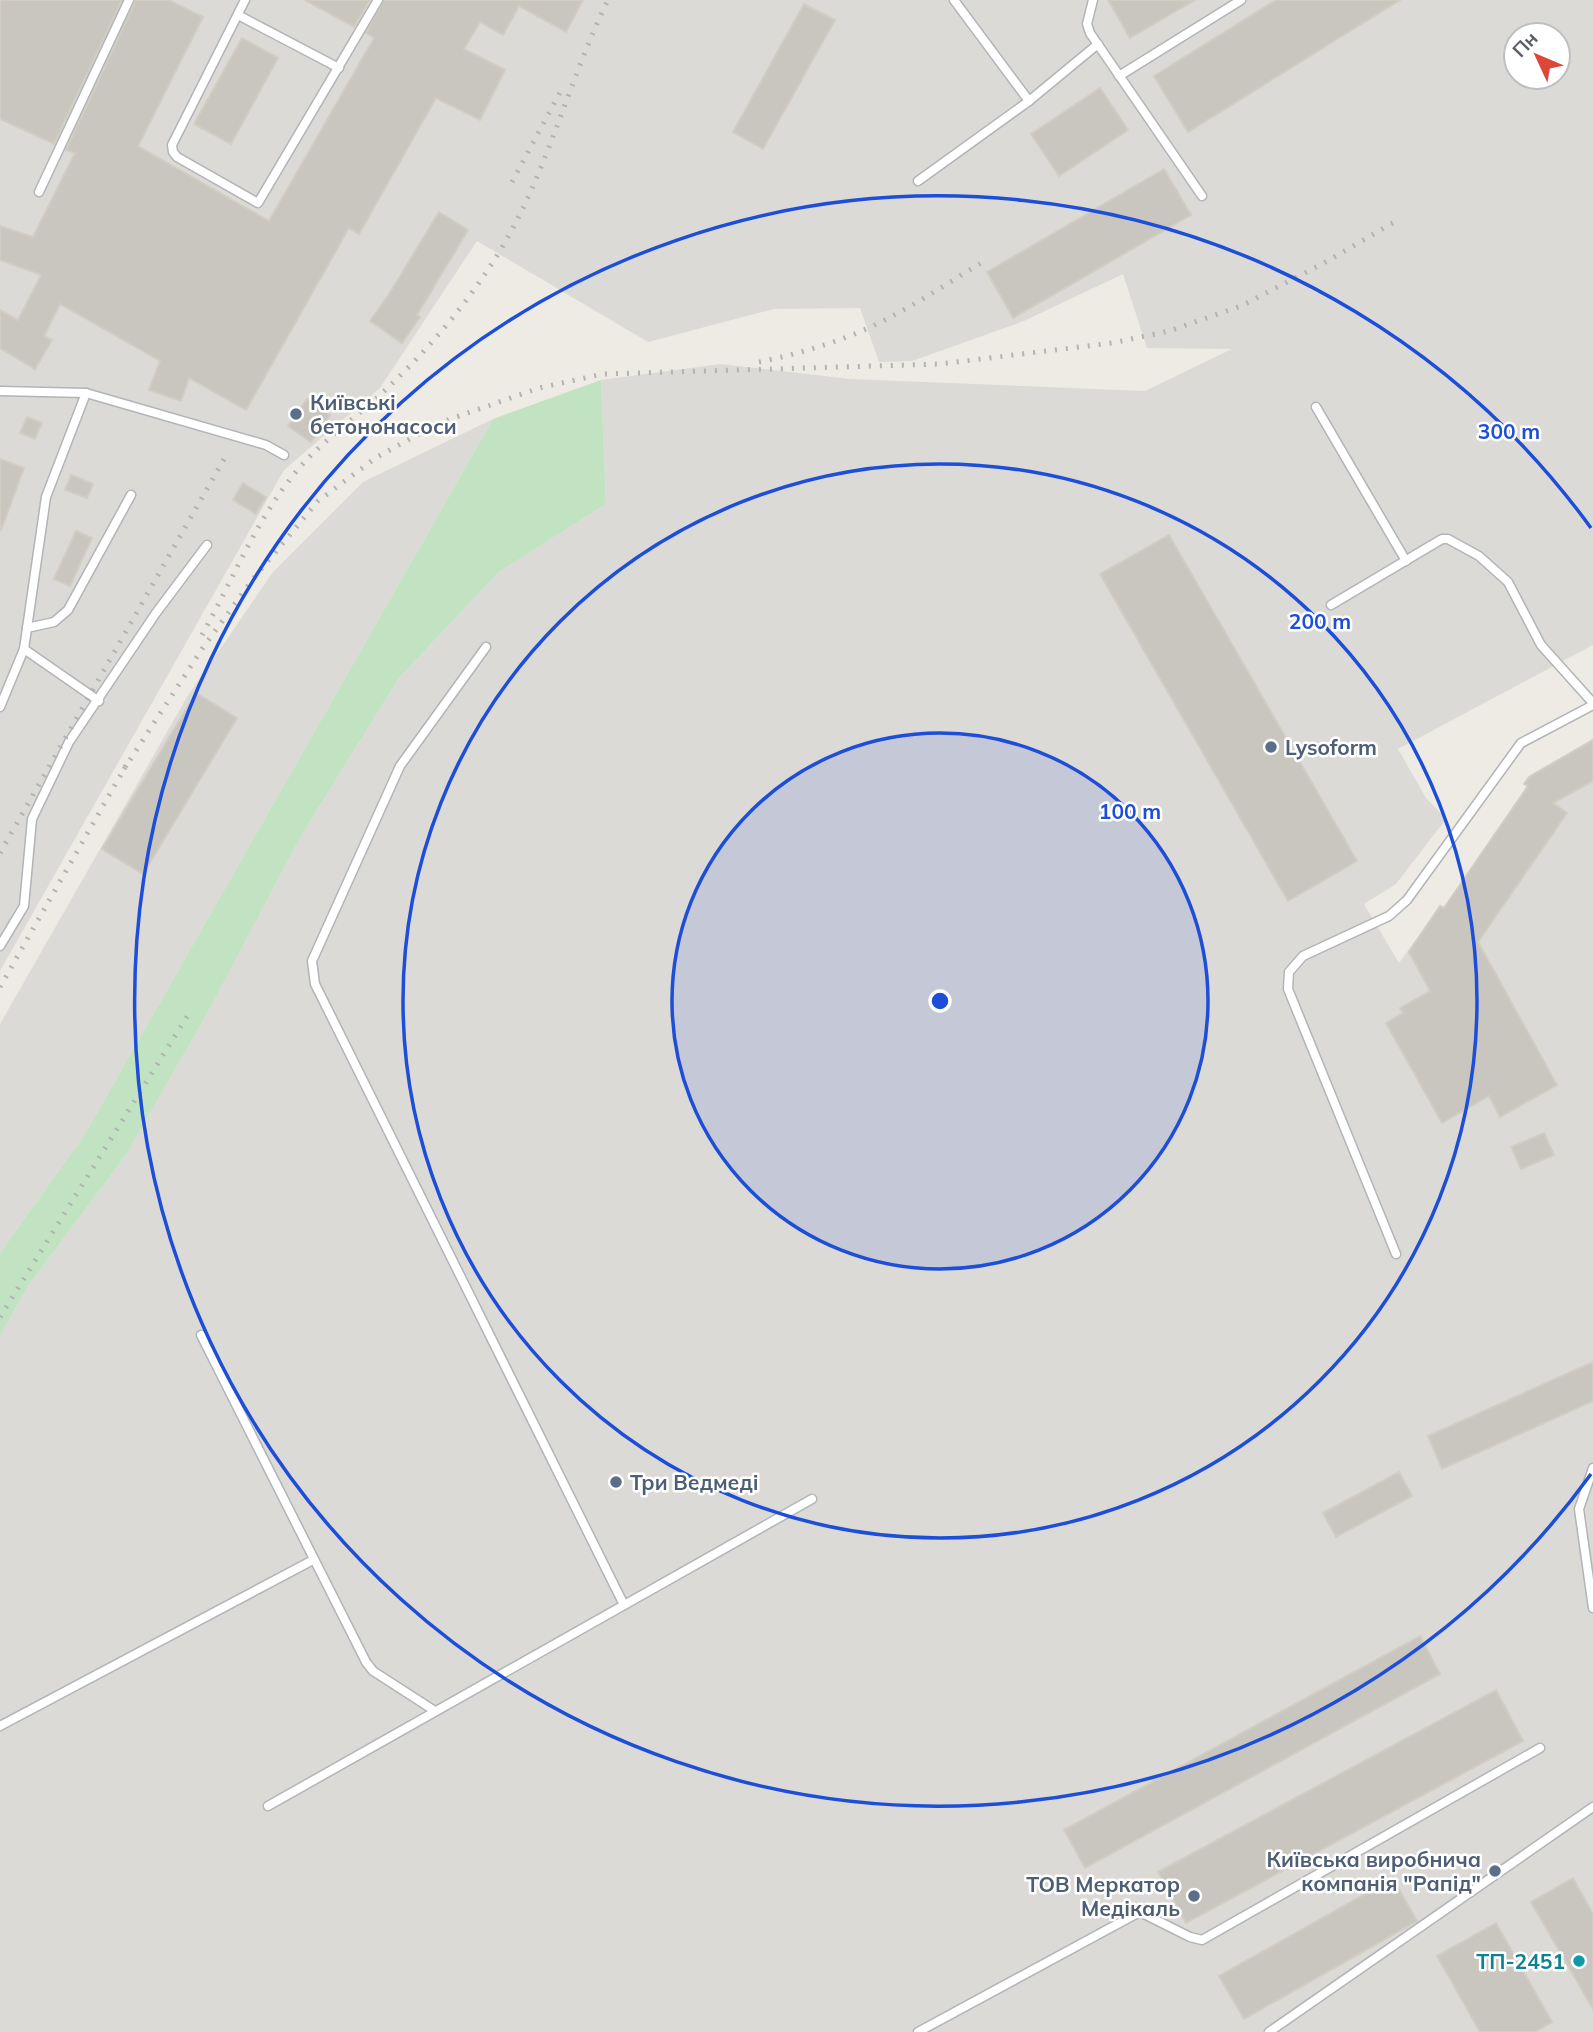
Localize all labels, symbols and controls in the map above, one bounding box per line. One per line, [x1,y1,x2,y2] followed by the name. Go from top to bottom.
[1502,21,1572,91] north arrow
[1507,26,1543,62] text: Пн
[310,389,457,439] place label: Київські бетононасоси
[288,406,304,422] marker: Київські бетононасоси
[1478,418,1540,444] text: 300 m
[1289,608,1351,634] text: 200 m
[1285,734,1377,760] place label: Lysoform
[1263,739,1279,755] marker: Lysoform
[1099,798,1161,824] text: 100 m
[928,989,952,1013] centre of rings
[630,1469,758,1495] place label: Три Ведмеді
[608,1474,624,1490] marker: Три Ведмеді
[1267,1846,1481,1896] place label: Київська виробнича компанія "Рапід"
[1487,1863,1503,1879] marker: Київська виробнича компанія "Рапід"
[1026,1871,1180,1921] place label: ТОВ Меркатор Медікаль
[1186,1888,1202,1904] marker: ТОВ Меркатор Медікаль
[1476,1948,1565,1974] place label: ТП-2451
[1571,1953,1587,1969] marker: ТП-2451

